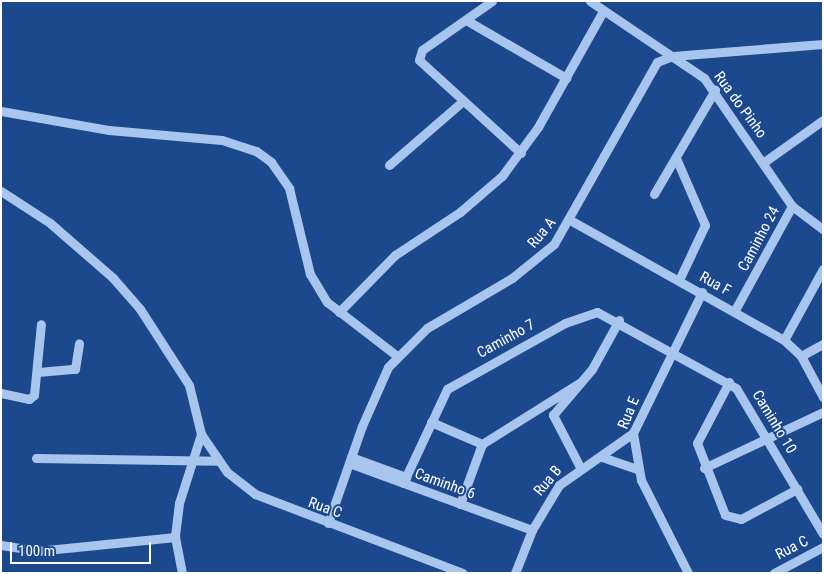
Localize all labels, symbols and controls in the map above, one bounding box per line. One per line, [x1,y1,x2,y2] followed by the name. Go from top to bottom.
[710,68,770,142] street label: Rua do Pinho
[734,204,784,274] street label: Caminho 24
[524,214,560,252] street label: Rua A
[696,268,734,300] street label: Rua F
[474,316,538,362] street label: Caminho 7
[748,387,800,457] street label: Caminho 10
[614,394,644,432] street label: Rua E
[530,462,566,500] street label: Rua B
[412,465,478,503] street label: Caminho 6
[306,494,344,522] street label: Rua C
[12,532,154,564] scale bar
[773,532,811,564] street label: Rua C
[18,542,55,560] text: 100 m

